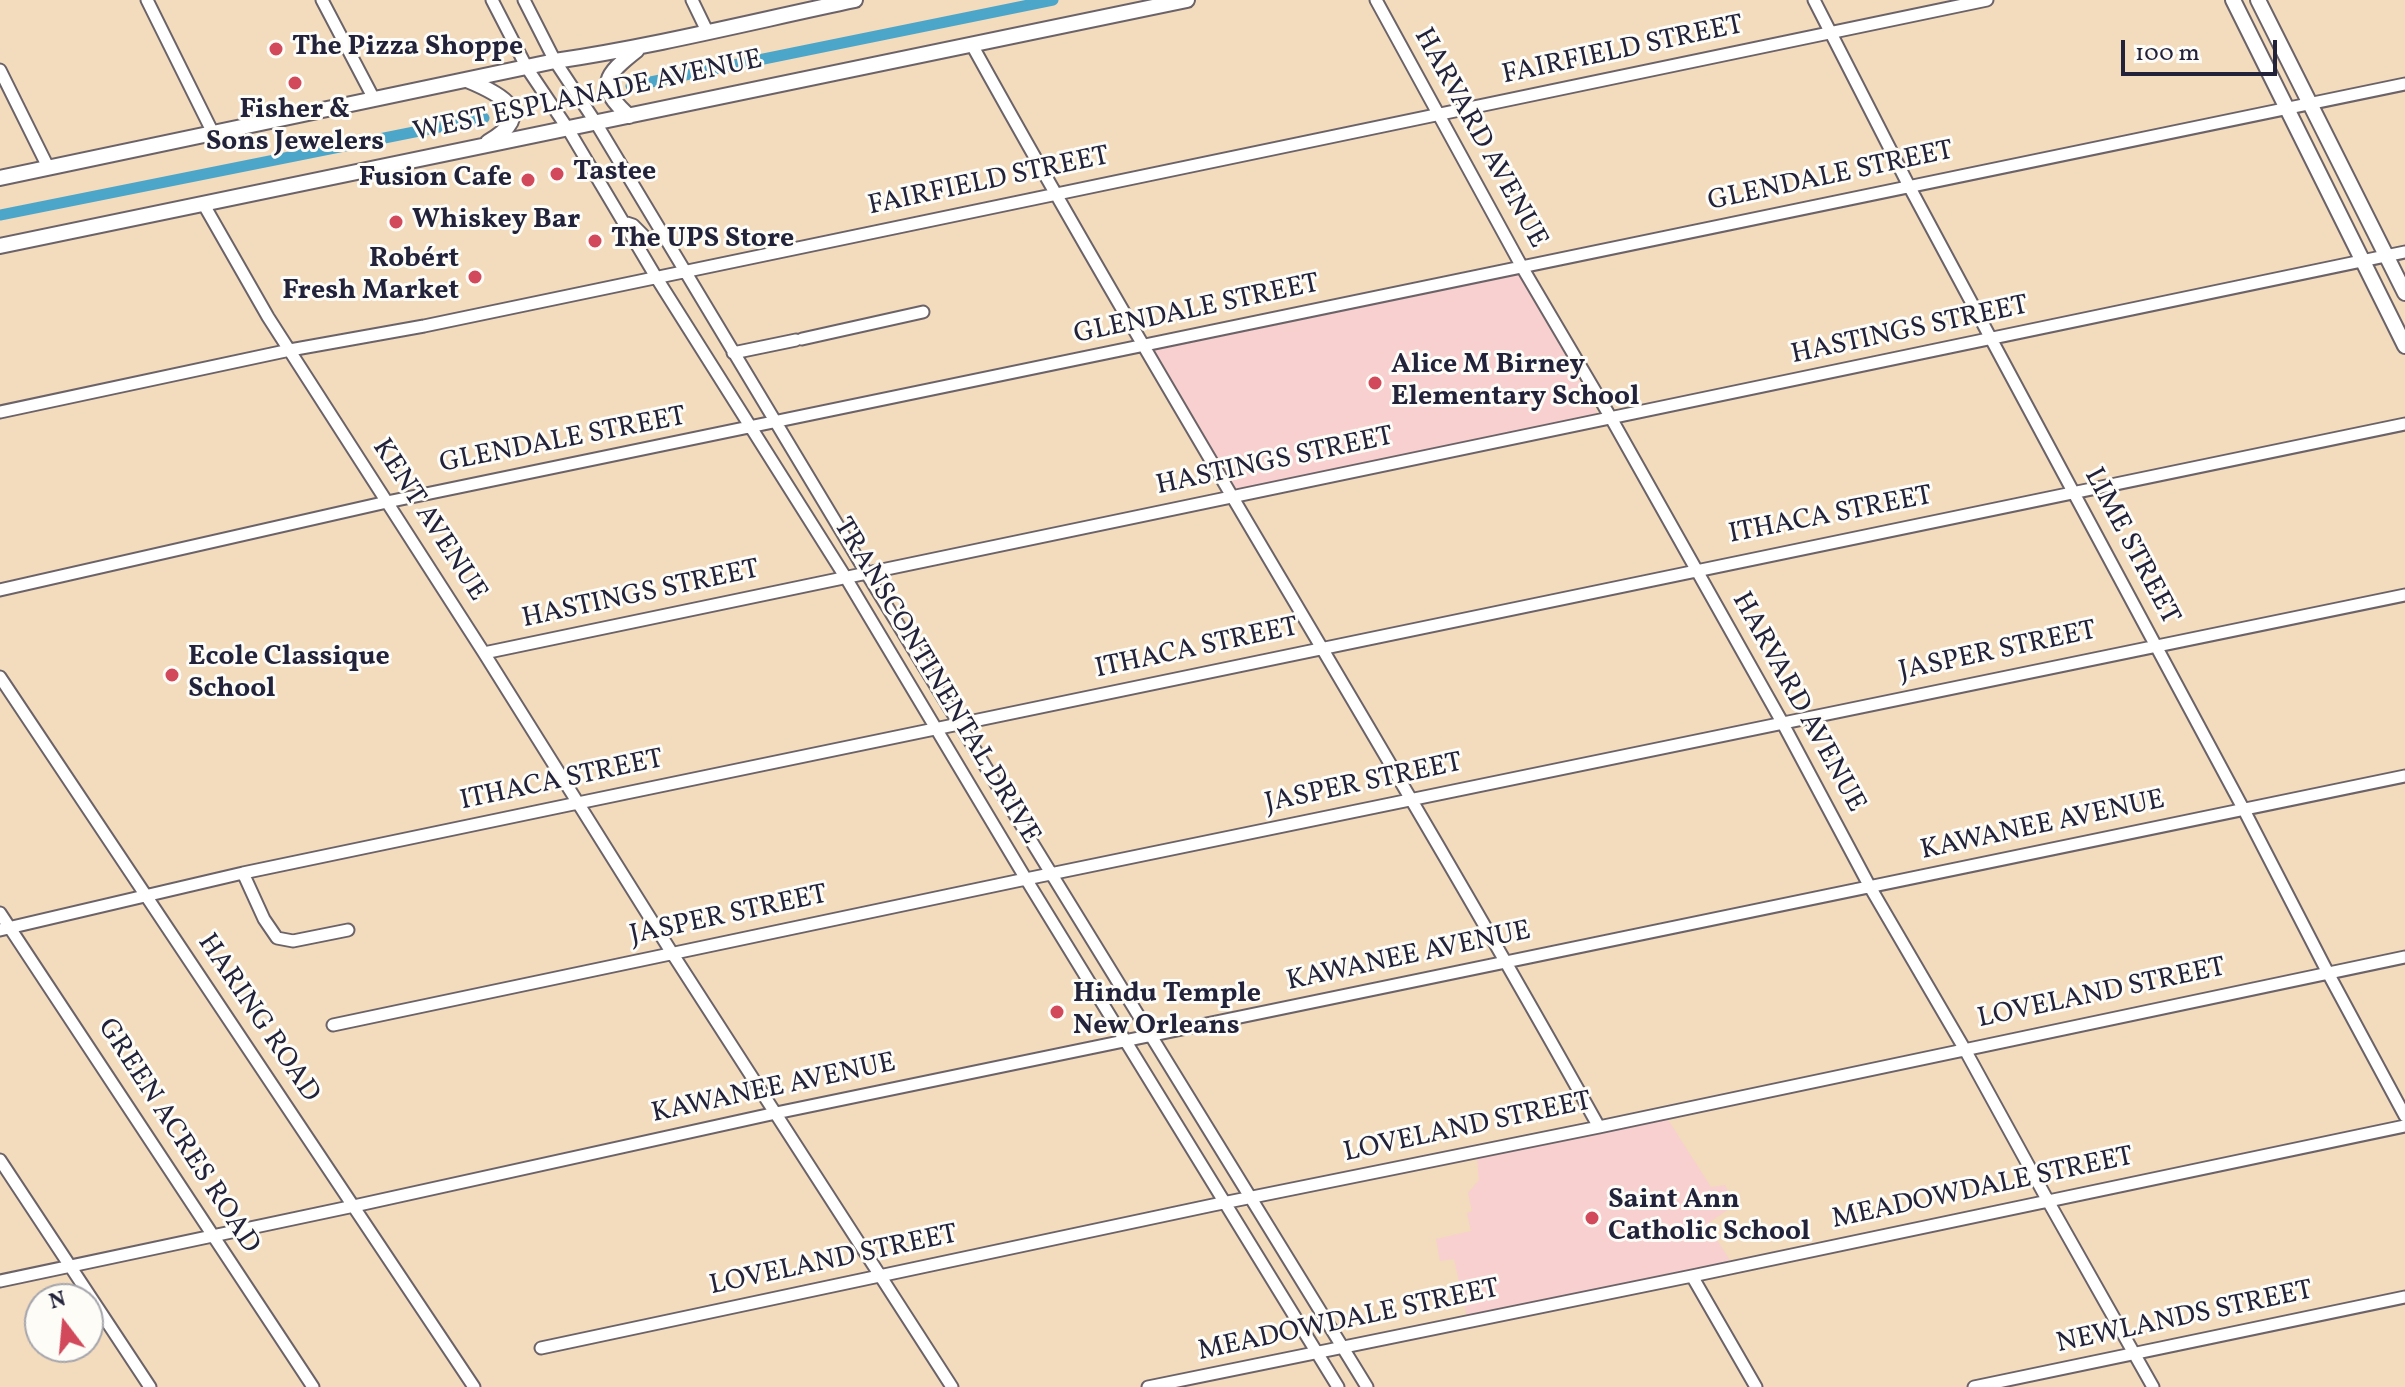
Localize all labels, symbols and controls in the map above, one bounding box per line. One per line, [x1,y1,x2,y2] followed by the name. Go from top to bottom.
[1499,10,1747,94] street label: FAIRFIELD STREET
[1405,23,1553,255] street label: HARVARD AVENUE
[2125,24,2281,74] scale bar
[292,32,523,66] place label: The Pizza Shoppe
[2135,37,2200,71] text: 100 m
[267,40,285,58] marker: The Pizza Shoppe
[410,45,766,151] street label: WEST ESPLANADE AVENUE
[286,74,304,92] marker: Fisher & Sons Jewelers
[206,95,384,161] place label: Fisher & Sons Jewelers
[1705,136,1957,220] street label: GLENDALE STREET
[865,141,1113,225] street label: FAIRFIELD STREET
[573,157,656,191] place label: Tastee
[359,163,512,197] place label: Fusion Cafe
[548,165,566,183] marker: Tastee
[519,171,537,189] marker: Fusion Cafe
[412,205,580,239] place label: Whiskey Bar
[387,213,405,231] marker: Whiskey Bar
[611,224,794,258] place label: The UPS Store
[586,232,604,250] marker: The UPS Store
[282,244,459,310] place label: Robért Fresh Market
[466,268,484,286] marker: Robért Fresh Market
[1071,269,1323,353] street label: GLENDALE STREET
[1788,290,2032,374] street label: HASTINGS STREET
[1391,350,1640,416] place label: Alice M Birney Elementary School
[1366,374,1384,392] marker: Alice M Birney Elementary School
[437,402,689,482] street label: GLENDALE STREET
[1153,421,1397,505] street label: HASTINGS STREET
[363,434,493,608] street label: KENT AVENUE
[2075,463,2185,631] street label: LIME STREET
[1726,481,1936,553] street label: ITHACA STREET
[824,513,1046,851] street label: TRANSCONTINENTAL DRIVE
[519,554,763,638] street label: HASTINGS STREET
[1723,587,1871,819] street label: HARVARD AVENUE
[1092,612,1302,688] street label: ITHACA STREET
[1896,616,2100,690] street label: JASPER STREET
[188,642,390,708] place label: Ecole Classique School
[163,666,181,684] marker: Ecole Classique School
[457,744,667,820] street label: ITHACA STREET
[1262,748,1466,822] street label: JASPER STREET
[1918,785,2168,869] street label: KAWANEE AVENUE
[627,880,831,954] street label: JASPER STREET
[1284,916,1534,1000] street label: KAWANEE AVENUE
[188,928,326,1110] street label: HARING ROAD
[1975,952,2229,1038] street label: LOVELAND STREET
[1073,979,1261,1045] place label: Hindu Temple New Orleans
[1048,1003,1066,1021] marker: Hindu Temple New Orleans
[88,1013,266,1261] street label: GREEN ACRES ROAD
[649,1048,899,1132] street label: KAWANEE AVENUE
[1341,1086,1595,1172] street label: LOVELAND STREET
[1829,1142,2137,1238] street label: MEADOWDALE STREET
[1608,1185,1810,1251] place label: Saint Ann Catholic School
[1583,1209,1601,1227] marker: Saint Ann Catholic School
[707,1219,961,1305] street label: LOVELAND STREET
[1195,1274,1503,1370] street label: MEADOWDALE STREET
[2054,1275,2316,1363] street label: NEWLANDS STREET
[24,1283,104,1363] north arrow
[46,1284,70,1318] text: N

